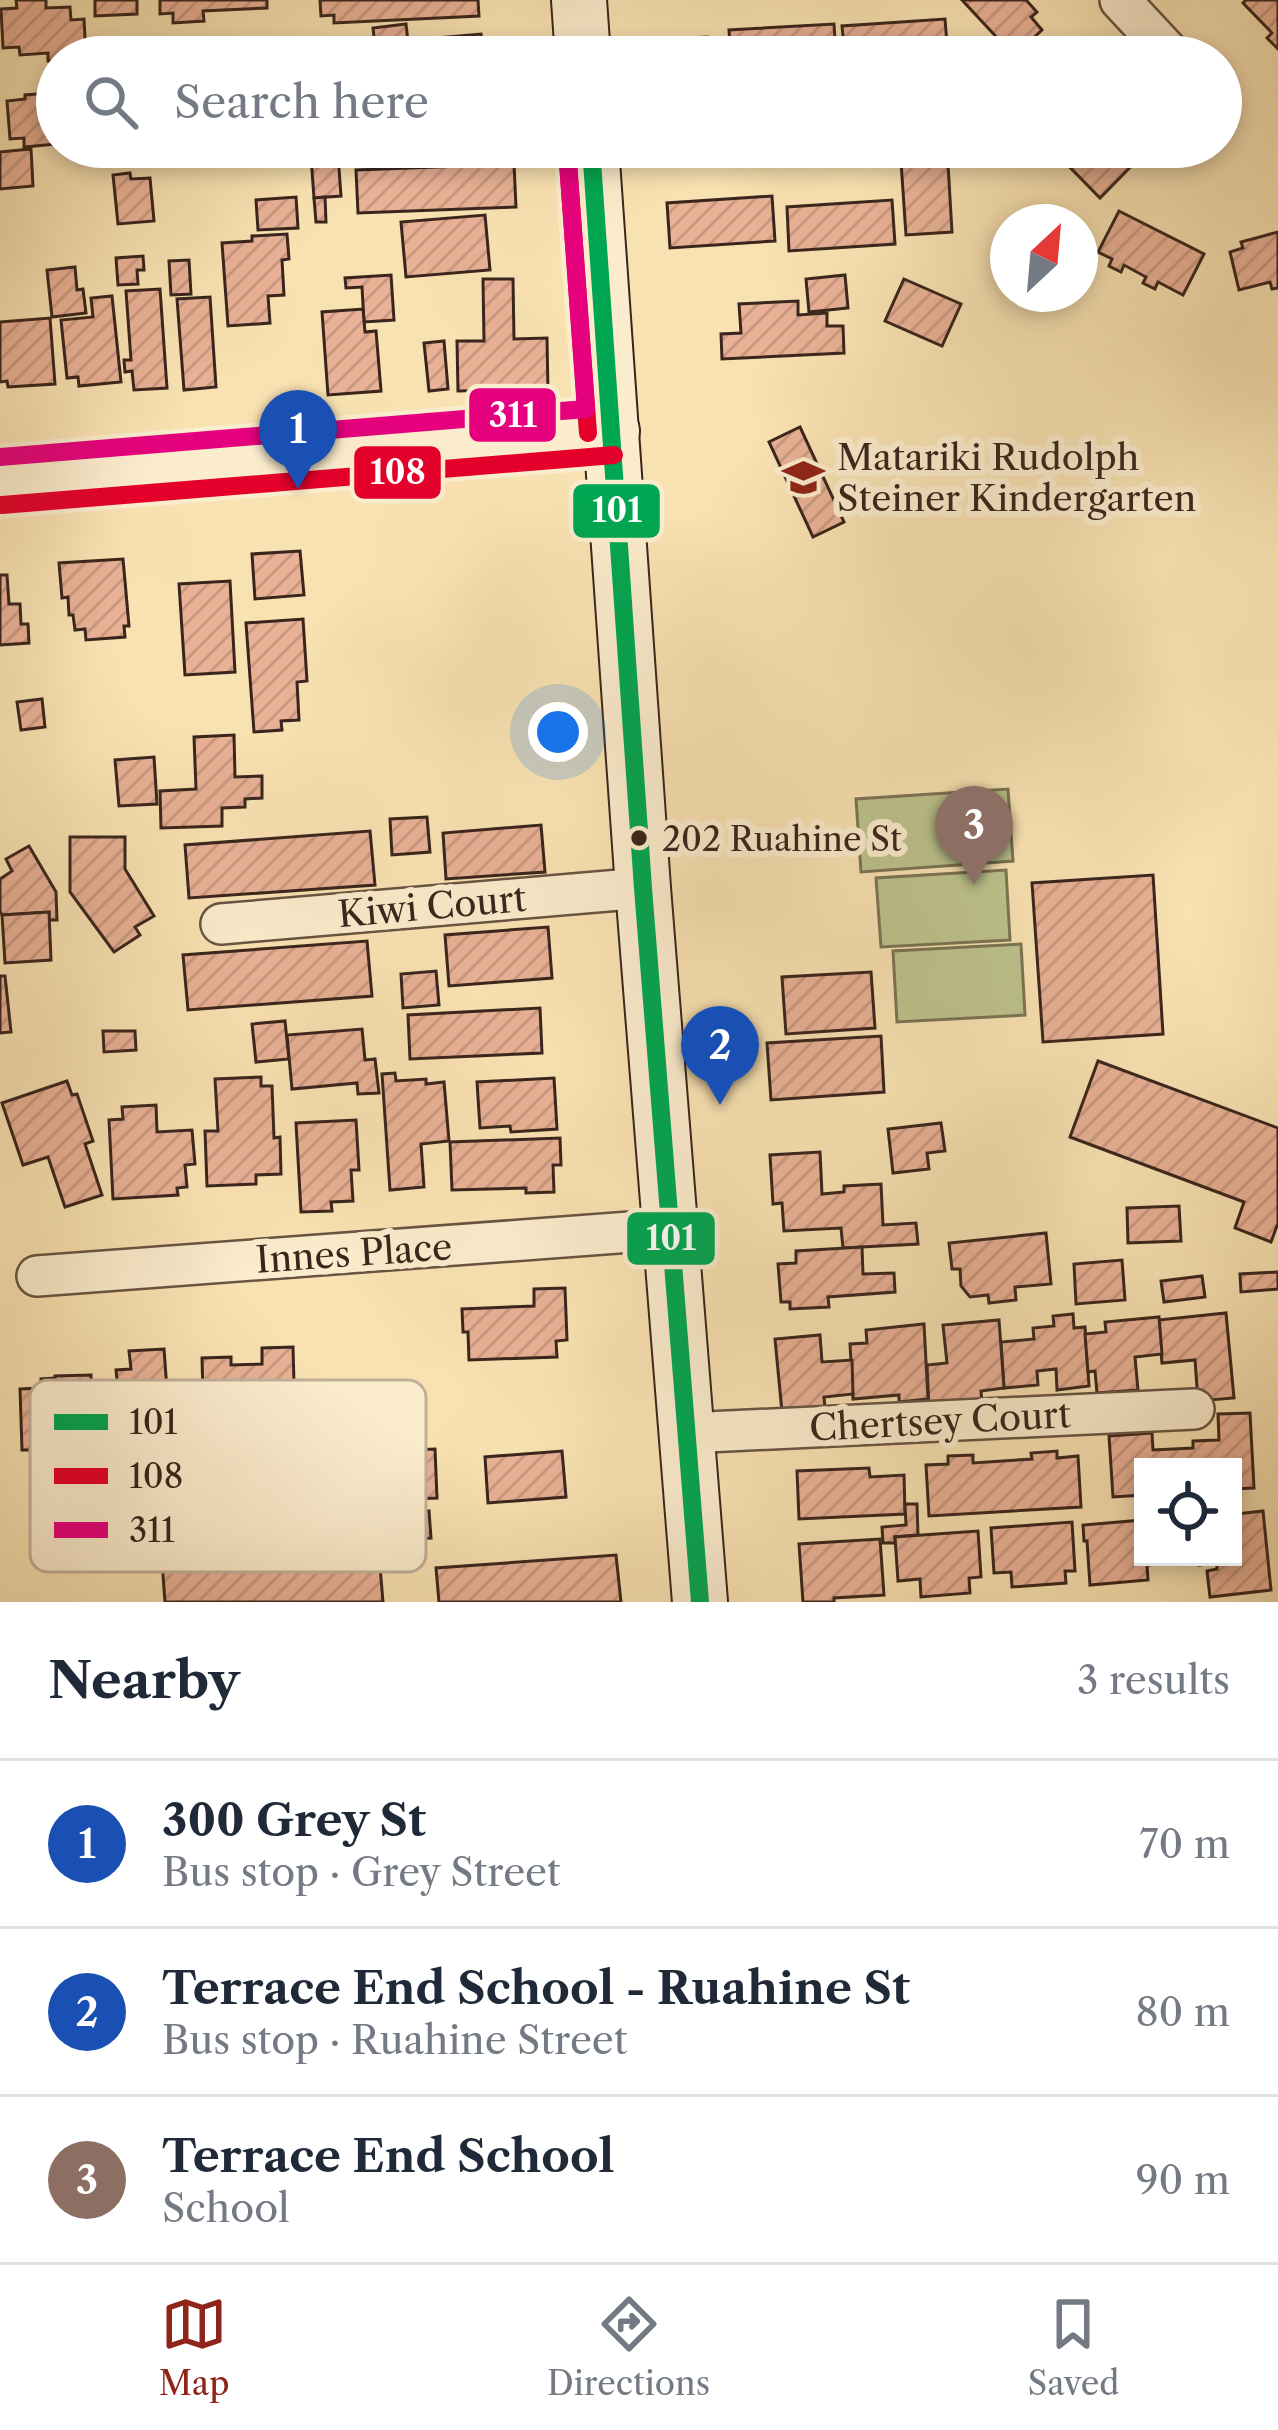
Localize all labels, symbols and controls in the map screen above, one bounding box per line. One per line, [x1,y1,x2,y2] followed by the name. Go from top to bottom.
[36,36,1242,168] search box
[78,69,144,135] icon: search
[174,74,429,130] text: Search here
[990,204,1098,312] north arrow
[467,386,558,444] line badge: 311
[259,390,337,489] pin: 1
[489,395,537,436] text: 311
[837,435,1196,520] place label: Matariki Rudolph Steiner Kindergarten
[352,444,443,501] line badge: 108
[370,452,426,493] text: 108
[780,455,826,501] school or university icon: Matariki Rudolph Steiner Kindergarten
[571,482,662,540] line badge: 101
[592,490,642,531] text: 101
[528,702,588,762] your location
[935,786,1013,885] pin: 3
[662,819,902,860] place label: 202 Ruahine St
[628,827,650,849] marker: 202 Ruahine St
[336,876,528,936] street label: Kiwi Court
[681,1006,759,1105] pin: 2
[625,1210,717,1267] line badge: 101
[646,1218,696,1259] text: 101
[254,1224,454,1282] street label: Innes Place
[30,1380,426,1572] legend
[808,1392,1072,1450] street label: Chertsey Court
[129,1402,178,1443] text: 101
[129,1456,183,1497] text: 108
[1134,1458,1242,1566] map controls
[1134,1458,1242,1566] button: locate
[129,1510,175,1551] text: 311
[48,1649,240,1711] text: Nearby
[1077,1656,1230,1704] text: 3 results
[162,1792,426,1848] text: 300 Grey St
[78,1820,96,1868] text: 1
[1139,1820,1230,1868] text: 70 m
[162,1848,561,1896] text: Bus stop · Grey Street
[162,1960,910,2016] text: Terrace End School - Ruahine St
[75,1988,99,2036] text: 2
[1135,1988,1230,2036] text: 80 m
[162,2016,627,2064] text: Bus stop · Ruahine Street
[162,2128,614,2184] text: Terrace End School
[76,2156,98,2204] text: 3
[1136,2156,1230,2204] text: 90 m
[162,2184,290,2232] text: School
[159,2291,230,2404] tab: Map
[547,2291,710,2404] tab: Directions
[1028,2291,1119,2404] tab: Saved

